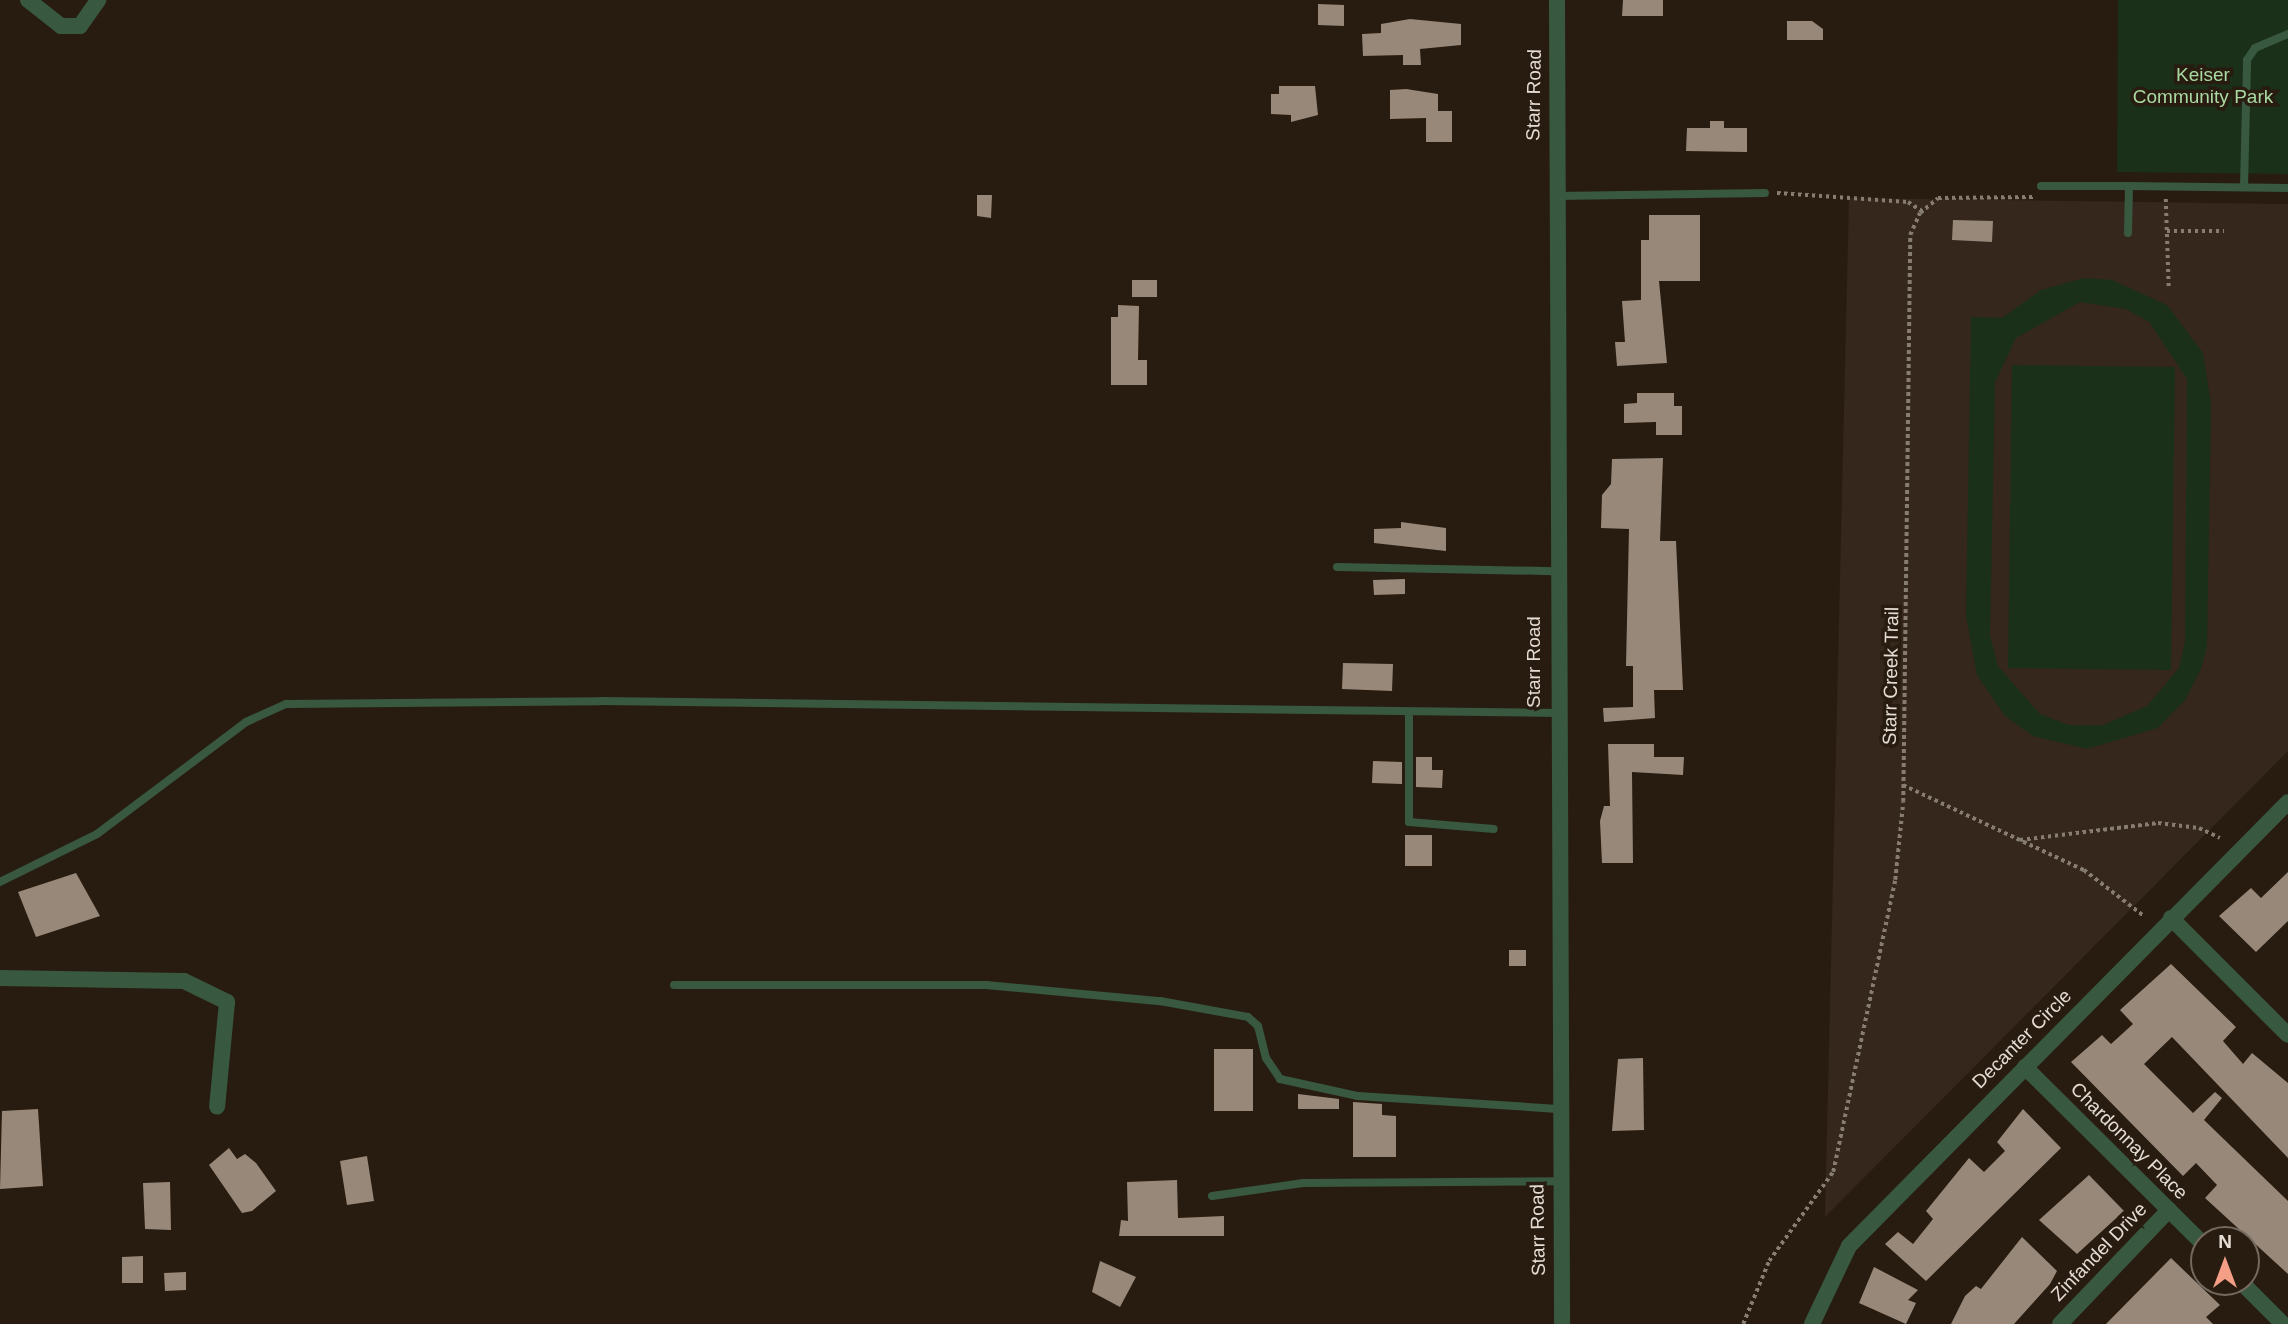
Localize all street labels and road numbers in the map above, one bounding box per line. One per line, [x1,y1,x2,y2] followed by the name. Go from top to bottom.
[1522,49,1546,141] street label: Starr Road
[1878,606,1904,746] street label: Starr Creek Trail
[1523,616,1545,708] street label: Starr Road
[1968,985,2076,1093] street label: Decanter Circle
[2066,1078,2192,1204] street label: Chardonnay Place
[1526,1184,1550,1276] street label: Starr Road
[2046,1198,2152,1306] street label: Zinfandel Drive

